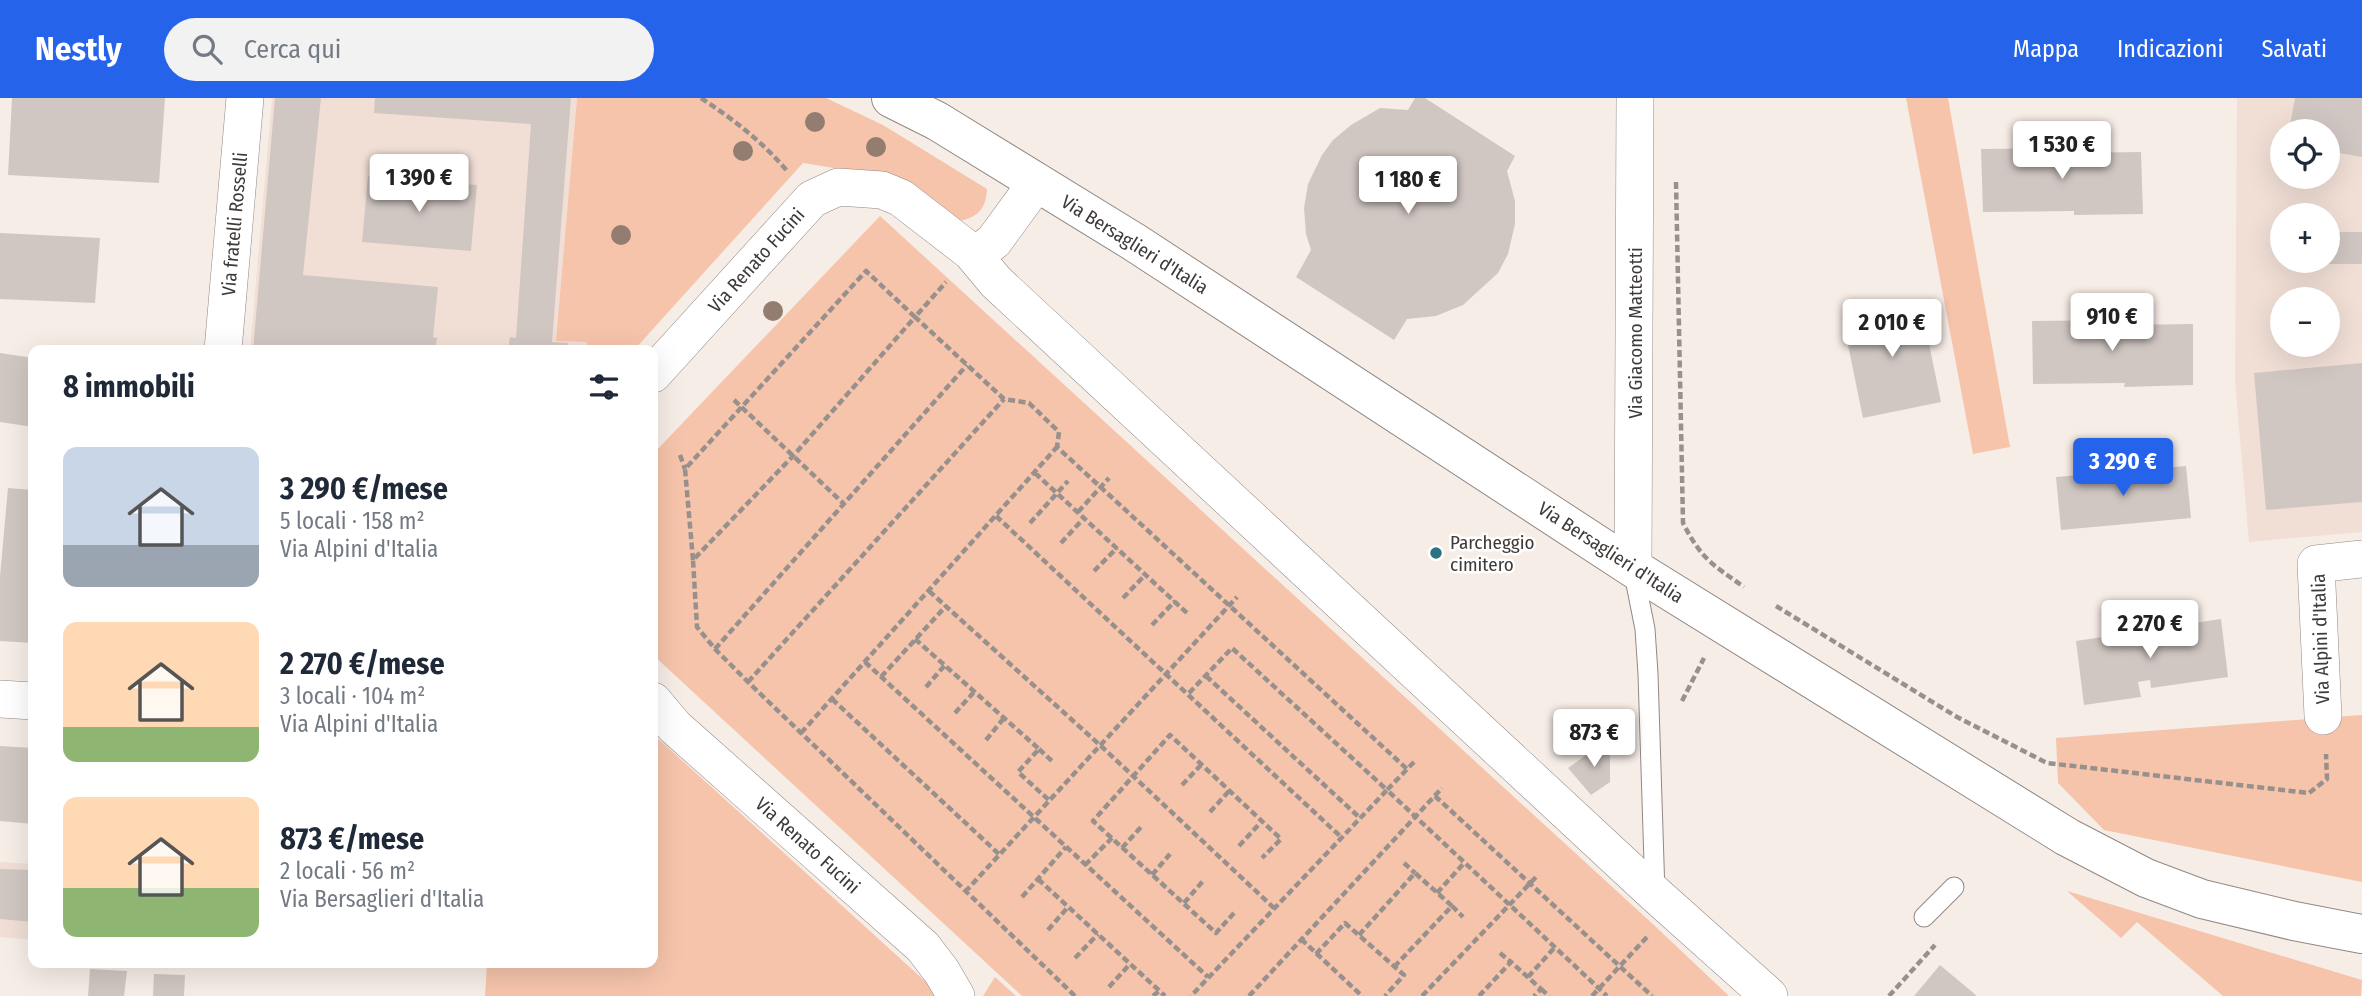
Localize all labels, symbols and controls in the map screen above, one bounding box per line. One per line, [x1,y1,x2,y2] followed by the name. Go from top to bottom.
[164,18,654,81] search box
[35,29,122,69] text: Nestly
[188,30,226,68] icon: search
[244,34,341,65] text: Cerca qui
[2013,35,2079,63] text: Mappa
[2117,35,2223,63] text: Indicazioni
[2261,35,2327,63] text: Salvati
[2270,119,2340,357] map controls
[2270,119,2340,189] button: locate
[1997,122,2127,181] pin: 1 530 €
[2029,130,2095,158] text: 1 530 €
[217,151,252,297] street label: Via fratelli Rosselli
[354,155,484,214] pin: 1 390 €
[1343,156,1473,216] pin: 1 180 €
[386,163,452,191] text: 1 390 €
[1375,165,1441,193] text: 1 180 €
[1057,190,1212,299] street label: Via Bersaglieri d'Italia
[703,203,809,317] street label: Via Renato Fucini
[2270,203,2340,273] button: +
[1624,247,1647,419] street label: Via Giacomo Matteotti
[2270,287,2340,357] button: −
[2063,294,2161,353] pin: 910 €
[1827,300,1957,359] pin: 2 010 €
[2087,302,2137,330] text: 910 €
[1859,308,1925,336] text: 2 010 €
[585,368,623,406] icon: filters
[63,369,195,405] text: 8 immobili
[2058,438,2188,498] pin: 3 290 €
[2089,447,2157,475] text: 3 290 €
[280,471,448,507] text: 3 290 €/mese
[119,475,203,559] icon: home
[1534,497,1688,608] street label: Via Bersaglieri d'Italia
[280,507,425,535] text: 5 locali · 158 m²
[1450,531,1535,576] place label: Parcheggio cimitero
[280,535,438,563] text: Via Alpini d'Italia
[1428,545,1444,561] marker: Parcheggio cimitero
[2307,573,2334,705] street label: Via Alpini d'Italia
[2085,601,2215,660] pin: 2 270 €
[2117,609,2183,637] text: 2 270 €
[280,646,445,682] text: 2 270 €/mese
[119,650,203,734] icon: home
[280,682,425,710] text: 3 locali · 104 m²
[280,710,438,738] text: Via Alpini d'Italia
[1545,710,1643,769] pin: 873 €
[1569,718,1619,746] text: 873 €
[751,792,865,898] street label: Via Renato Fucini
[280,821,424,857] text: 873 €/mese
[119,825,203,909] icon: home
[280,857,415,885] text: 2 locali · 56 m²
[280,885,484,913] text: Via Bersaglieri d'Italia

